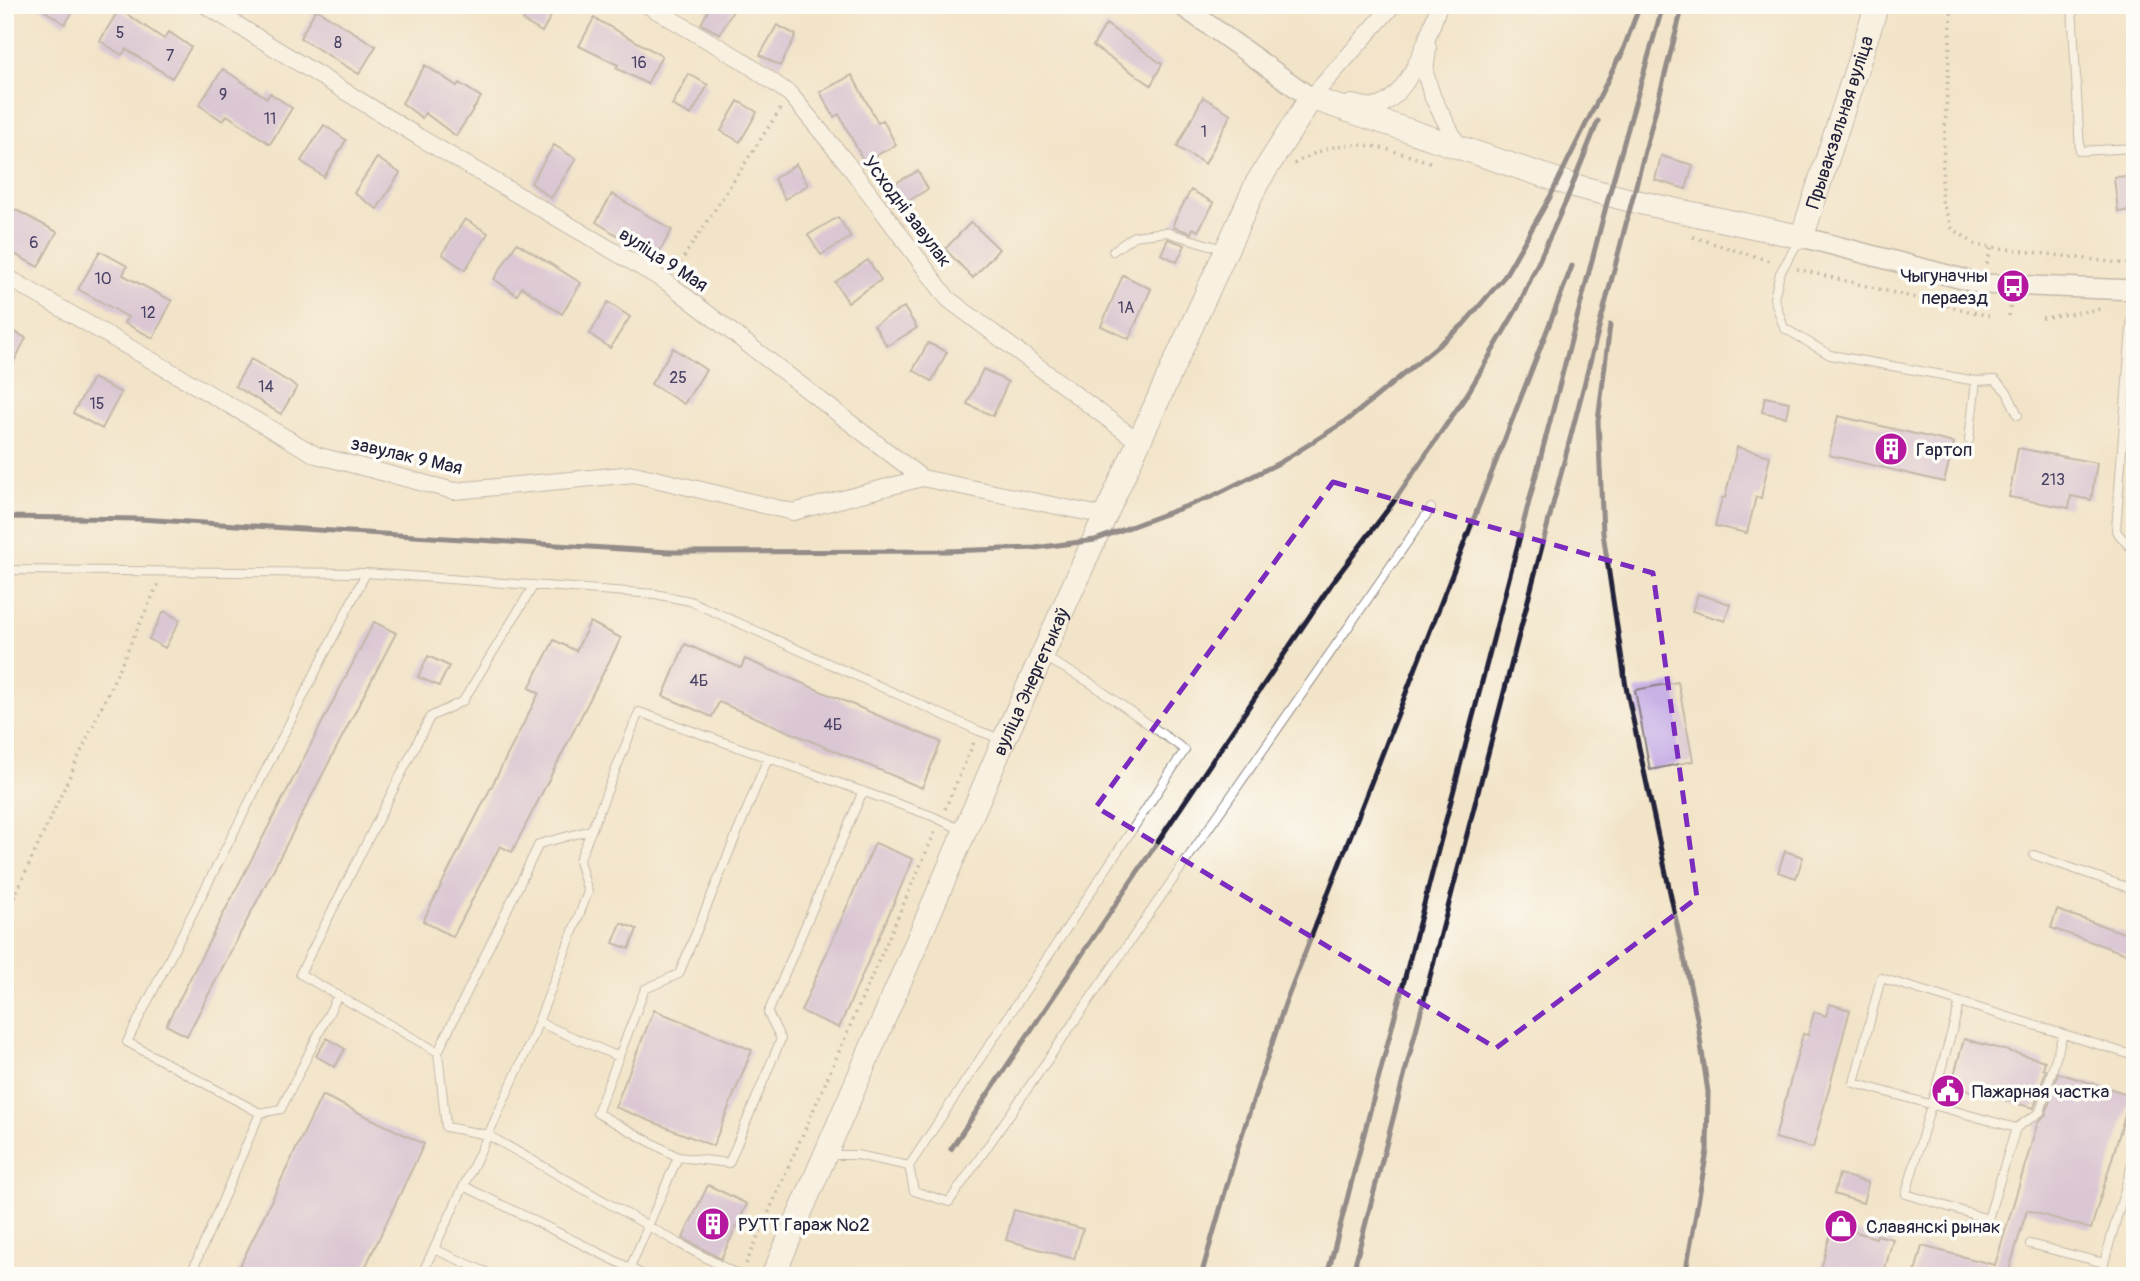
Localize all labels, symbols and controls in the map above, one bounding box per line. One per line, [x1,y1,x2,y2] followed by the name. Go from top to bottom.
[116,23,124,43] house number: 5
[334,33,342,53] house number: 8
[1801,33,1879,212] street label: Прывакзальная вуліца
[166,46,175,66] house number: 7
[631,53,647,73] house number: 16
[219,85,227,105] house number: 9
[264,109,276,129] house number: 11
[1201,122,1207,142] house number: 1
[858,151,957,272] street label: Усходні завулак
[615,222,712,297] street label: вуліца 9 Мая
[29,233,39,253] house number: 6
[1900,264,1989,310] place label: Чыгуначны пераезд
[1994,267,2032,305] bus stop icon: Чыгуначны пераезд
[94,269,112,289] house number: 10
[1118,298,1134,318] house number: 1А
[140,303,156,323] house number: 12
[669,368,687,388] house number: 25
[258,377,274,397] house number: 14
[90,394,104,414] house number: 15
[1872,430,1910,468] building icon: Гартоп
[349,432,465,480] street label: завулак 9 Мая
[1916,438,1972,462] place label: Гартоп
[2041,470,2065,490] house number: 213
[988,604,1075,759] street label: вуліца Энергетыкаў
[690,671,708,691] house number: 4Б
[824,715,842,735] house number: 4Б
[1929,1072,1967,1110] public building icon: Пажарная частка
[1972,1080,2110,1104] place label: Пажарная частка
[694,1205,732,1243] building icon: РУТТ Гараж №2
[1822,1207,1860,1245] shop icon: Славянскі рынак
[738,1213,870,1237] place label: РУТТ Гараж №2
[1866,1215,2001,1239] place label: Славянскі рынак

